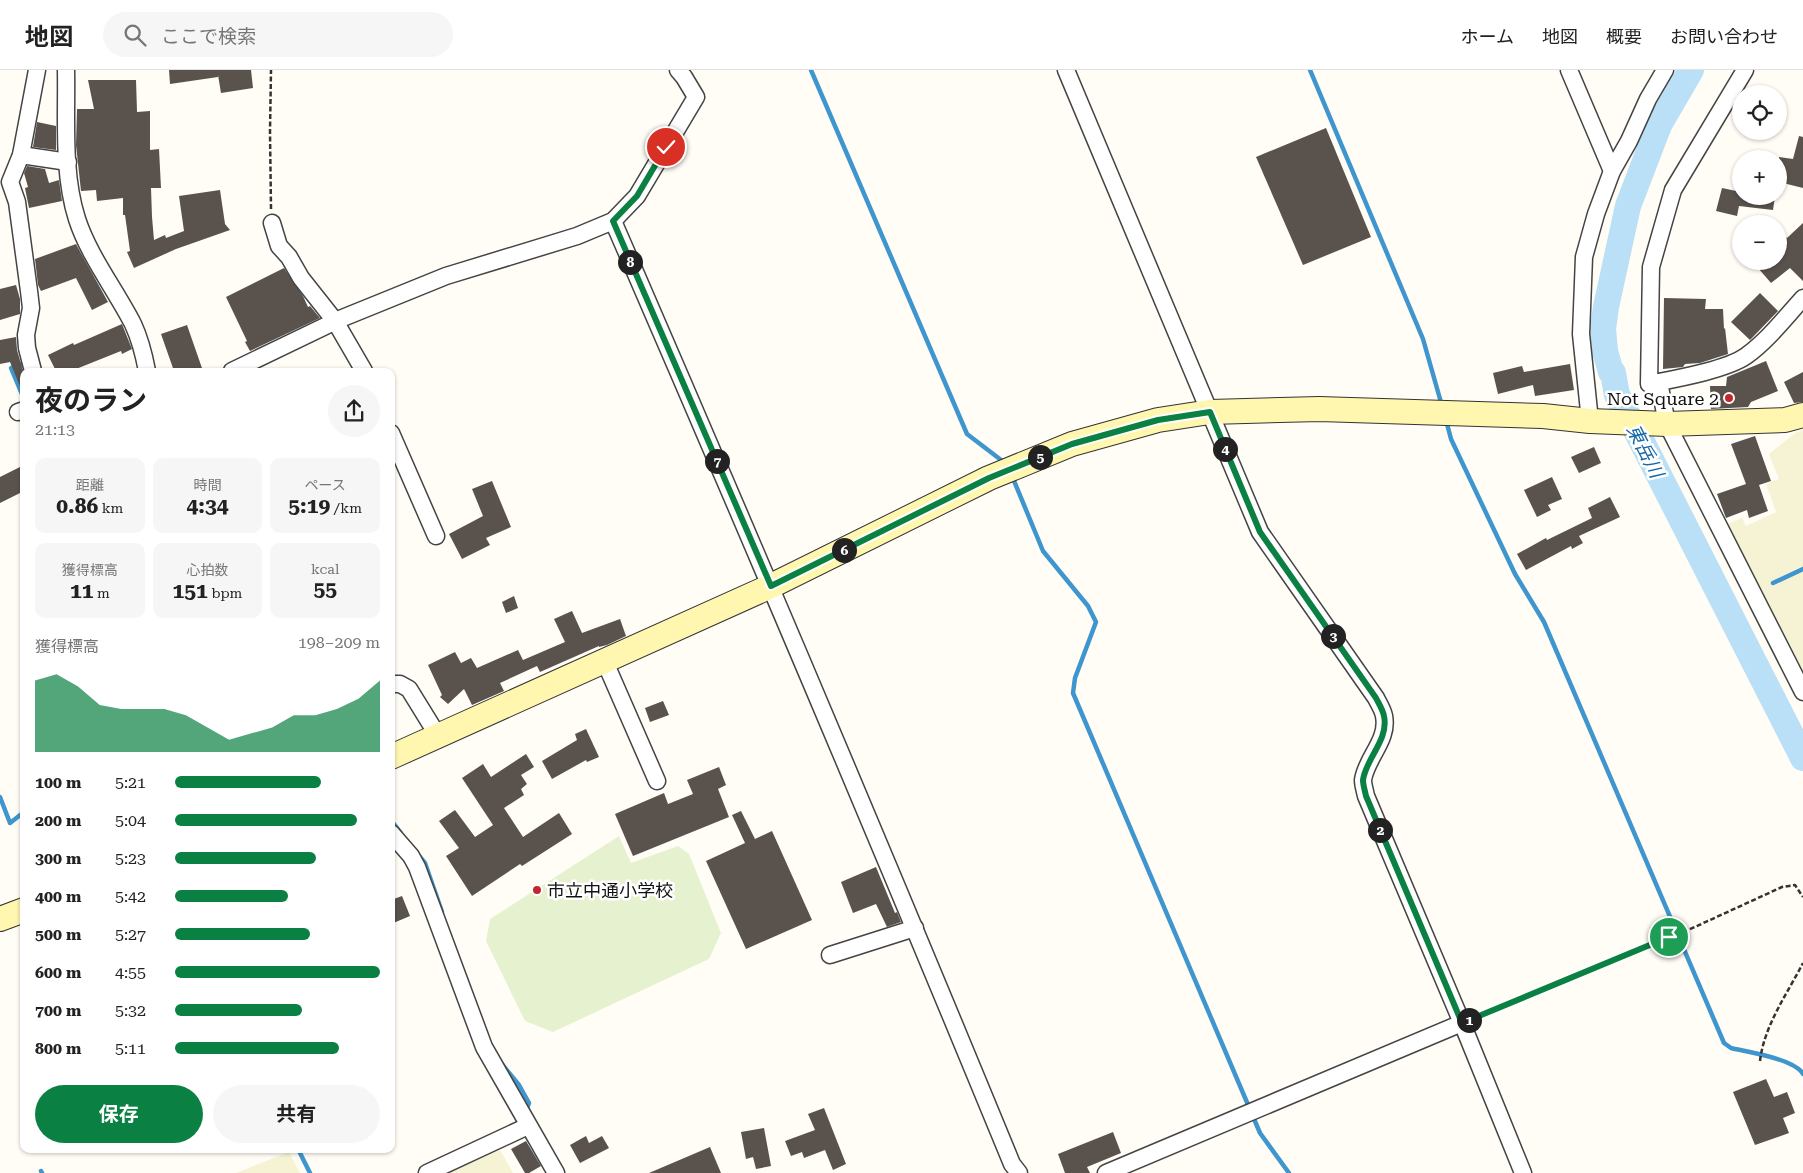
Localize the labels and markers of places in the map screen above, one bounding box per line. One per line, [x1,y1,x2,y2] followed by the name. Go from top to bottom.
[645,126,687,168] pin
[618,250,642,274] pin: 8
[1607,388,1719,409] place label: Not Square 2
[1723,392,1735,404] marker: Not Square 2
[1212,436,1238,462] pin: 4
[1028,444,1052,470] pin: 5
[704,448,730,474] pin: 7
[832,538,856,562] pin: 6
[1320,624,1346,648] pin: 3
[1368,818,1392,842] pin: 2
[547,880,673,901] place label: 市立中通小学校
[531,884,543,896] marker: 市立中通小学校
[1648,916,1690,958] pin
[1456,1008,1482,1032] pin: 1

